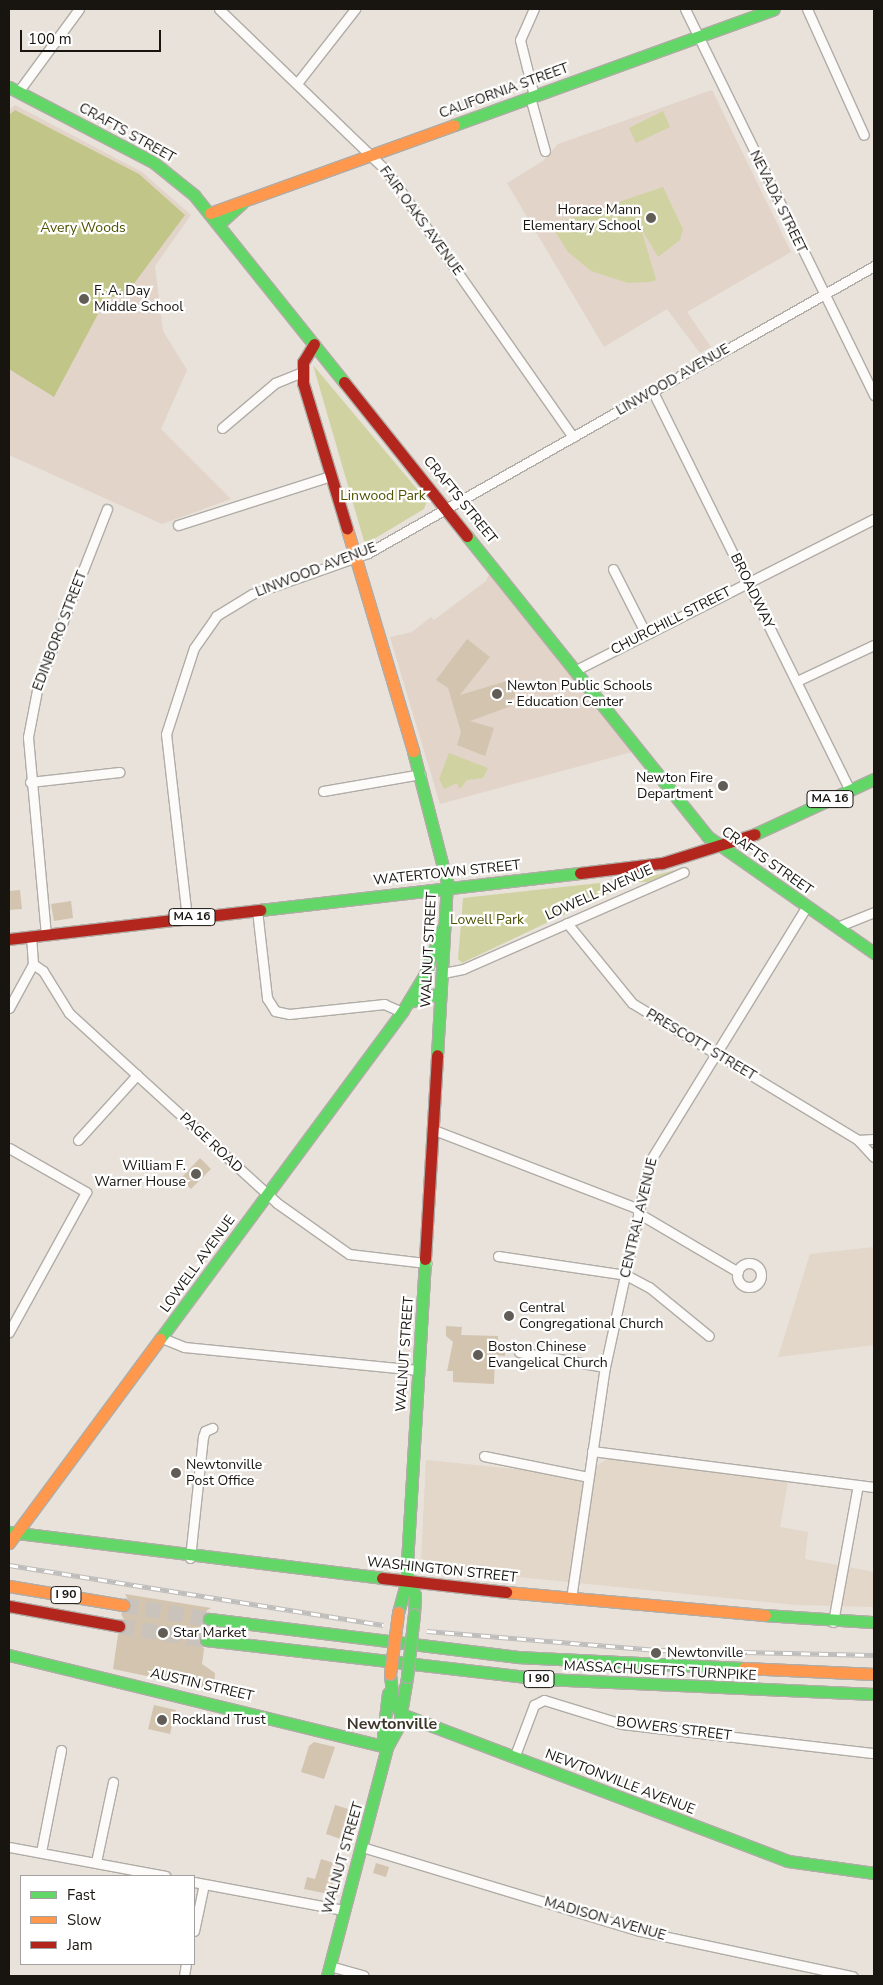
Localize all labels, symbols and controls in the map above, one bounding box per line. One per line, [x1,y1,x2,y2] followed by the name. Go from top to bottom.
[22,20,164,52] scale bar
[28,29,72,49] text: 100 m
[437,60,571,122] street label: CALIFORNIA STREET
[76,100,178,166] street label: CRAFTS STREET
[746,148,810,256] street label: NEVADA STREET
[376,163,466,279] street label: FAIR OAKS AVENUE
[523,202,641,234] place label: Horace Mann Elementary School
[645,212,657,224] marker: Horace Mann Elementary School
[40,220,126,236] park label: Avery Woods
[94,283,183,316] place label: F. A. Day Middle School
[78,293,90,305] marker: F. A. Day Middle School
[613,341,733,419] street label: LINWOOD AVENUE
[420,453,500,547] street label: CRAFTS STREET
[340,488,426,504] park label: Linwood Park
[253,539,379,601] street label: LINWOOD AVENUE
[726,550,778,632] street label: BROADWAY
[29,569,91,693] street label: EDINBORO STREET
[608,583,734,659] street label: CHURCHILL STREET
[507,678,652,710] place label: Newton Public Schools - Education Center
[491,688,503,700] marker: Newton Public Schools - Education Center
[636,770,713,802] place label: Newton Fire Department
[717,780,729,792] marker: Newton Fire Department
[806,790,854,809] road number: MA 16
[718,823,816,899] street label: CRAFTS STREET
[373,857,521,889] street label: WATERTOWN STREET
[543,862,655,924] street label: LOWELL AVENUE
[418,892,440,1008] street label: WALNUT STREET
[168,908,216,926] road number: MA 16
[450,912,524,928] park label: Lowell Park
[643,1005,759,1085] street label: PRESCOTT STREET
[176,1109,246,1177] street label: PAGE ROAD
[617,1156,661,1280] street label: CENTRAL AVENUE
[94,1158,186,1190] place label: William F. Warner House
[190,1168,202,1180] marker: William F. Warner House
[157,1212,239,1316] street label: LOWELL AVENUE
[393,1296,417,1412] street label: WALNUT STREET
[519,1300,663,1332] place label: Central Congregational Church
[503,1310,515,1322] marker: Central Congregational Church
[488,1339,608,1371] place label: Boston Chinese Evangelical Church
[472,1349,484,1361] marker: Boston Chinese Evangelical Church
[186,1457,262,1490] place label: Newtonville Post Office
[170,1467,182,1479] marker: Newtonville Post Office
[366,1554,518,1586] street label: WASHINGTON STREET
[50,1586,82,1604] road number: I 90
[173,1625,246,1641] place label: Star Market
[157,1627,169,1639] marker: Star Market
[667,1645,743,1661] place label: Newtonville
[649,1646,663,1660] marker: Newtonville
[563,1658,757,1684] street label: MASSACHUSETTS TURNPIKE
[149,1665,255,1705] street label: AUSTIN STREET
[523,1670,555,1688] road number: I 90
[172,1712,266,1728] place label: Rockland Trust
[156,1714,168,1726] marker: Rockland Trust
[347,1714,437,1734] district label: Newtonville
[615,1714,733,1744] street label: BOWERS STREET
[543,1746,697,1818] street label: NEWTONVILLE AVENUE
[319,1800,367,1916] street label: WALNUT STREET
[20,1875,195,1965] legend
[67,1885,95,1905] text: Fast
[542,1894,668,1944] street label: MADISON AVENUE
[67,1910,101,1930] text: Slow
[67,1935,93,1955] text: Jam

